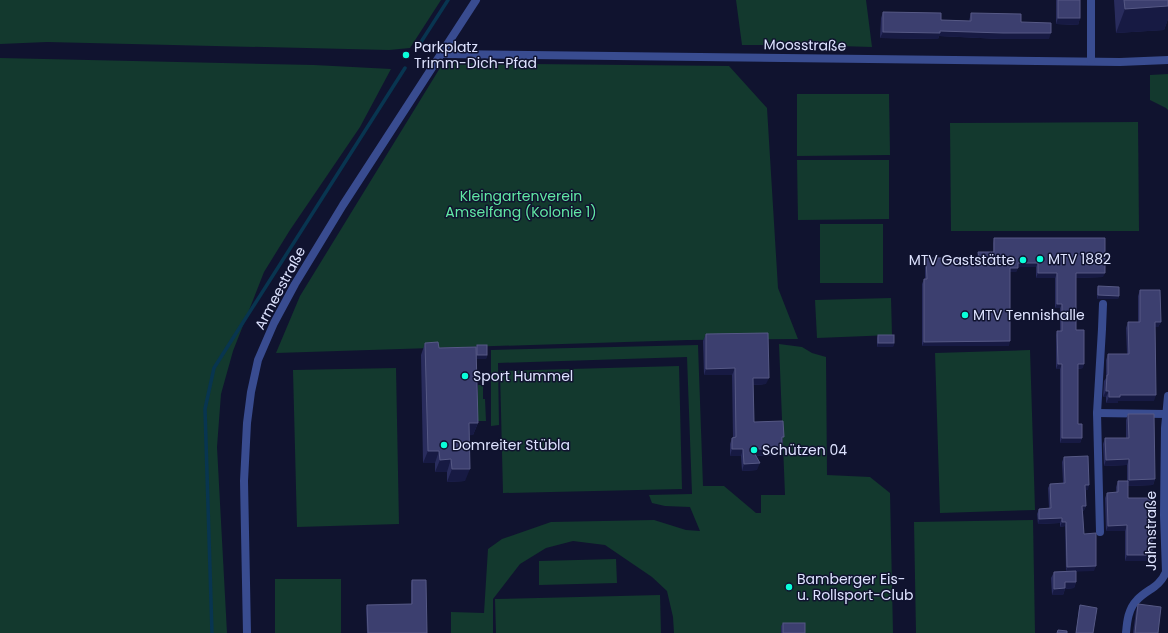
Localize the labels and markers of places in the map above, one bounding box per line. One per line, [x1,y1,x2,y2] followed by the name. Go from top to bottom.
[414,37,537,73] place label: Parkplatz Trimm-Dich-Pfad
[401,50,411,60] marker: Parkplatz Trimm-Dich-Pfad
[1048,249,1111,269] place label: MTV 1882
[909,250,1015,270] place label: MTV Gaststätte
[1035,254,1045,264] marker: MTV 1882
[1018,255,1028,265] marker: MTV Gaststätte
[973,305,1085,325] place label: MTV Tennishalle
[960,310,970,320] marker: MTV Tennishalle
[473,366,573,386] place label: Sport Hummel
[460,371,470,381] marker: Sport Hummel
[452,435,570,455] place label: Domreiter Stübla
[439,440,449,450] marker: Domreiter Stübla
[762,440,847,460] place label: Schützen 04
[749,445,759,455] marker: Schützen 04
[797,569,913,605] place label: Bamberger Eis- u. Rollsport-Club
[784,582,794,592] marker: Bamberger Eis- u. Rollsport-Club

